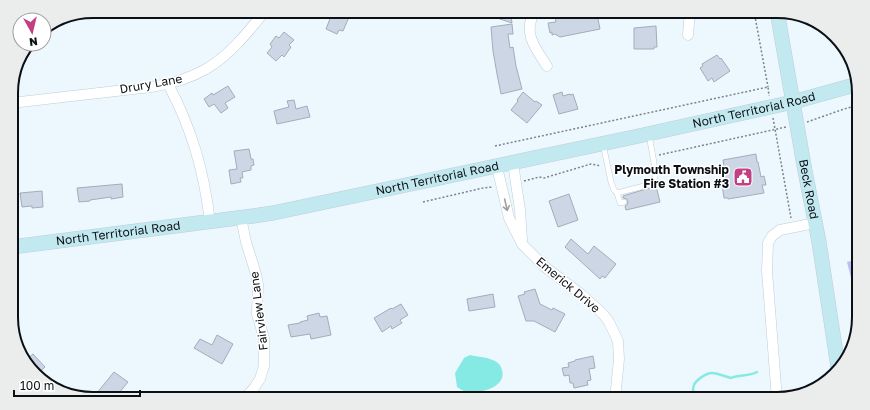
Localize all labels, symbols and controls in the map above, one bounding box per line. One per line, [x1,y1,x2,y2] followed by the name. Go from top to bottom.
[12,12,52,52] north arrow
[28,35,39,49] text: N
[118,71,183,96] street label: Drury Lane
[691,88,817,131] street label: North Territorial Road
[374,158,500,198] street label: North Territorial Road
[796,158,822,220] street label: Beck Road
[614,162,730,191] place label: Plymouth Township Fire Station #3
[732,166,754,188] public building icon: Plymouth Township Fire Station #3
[502,198,510,211] one-way arrow
[55,217,181,248] street label: North Territorial Road
[533,254,603,316] street label: Emerick Drive
[246,271,271,351] street label: Fairview Lane
[14,372,140,398] scale bar
[20,378,54,393] text: 100 m

